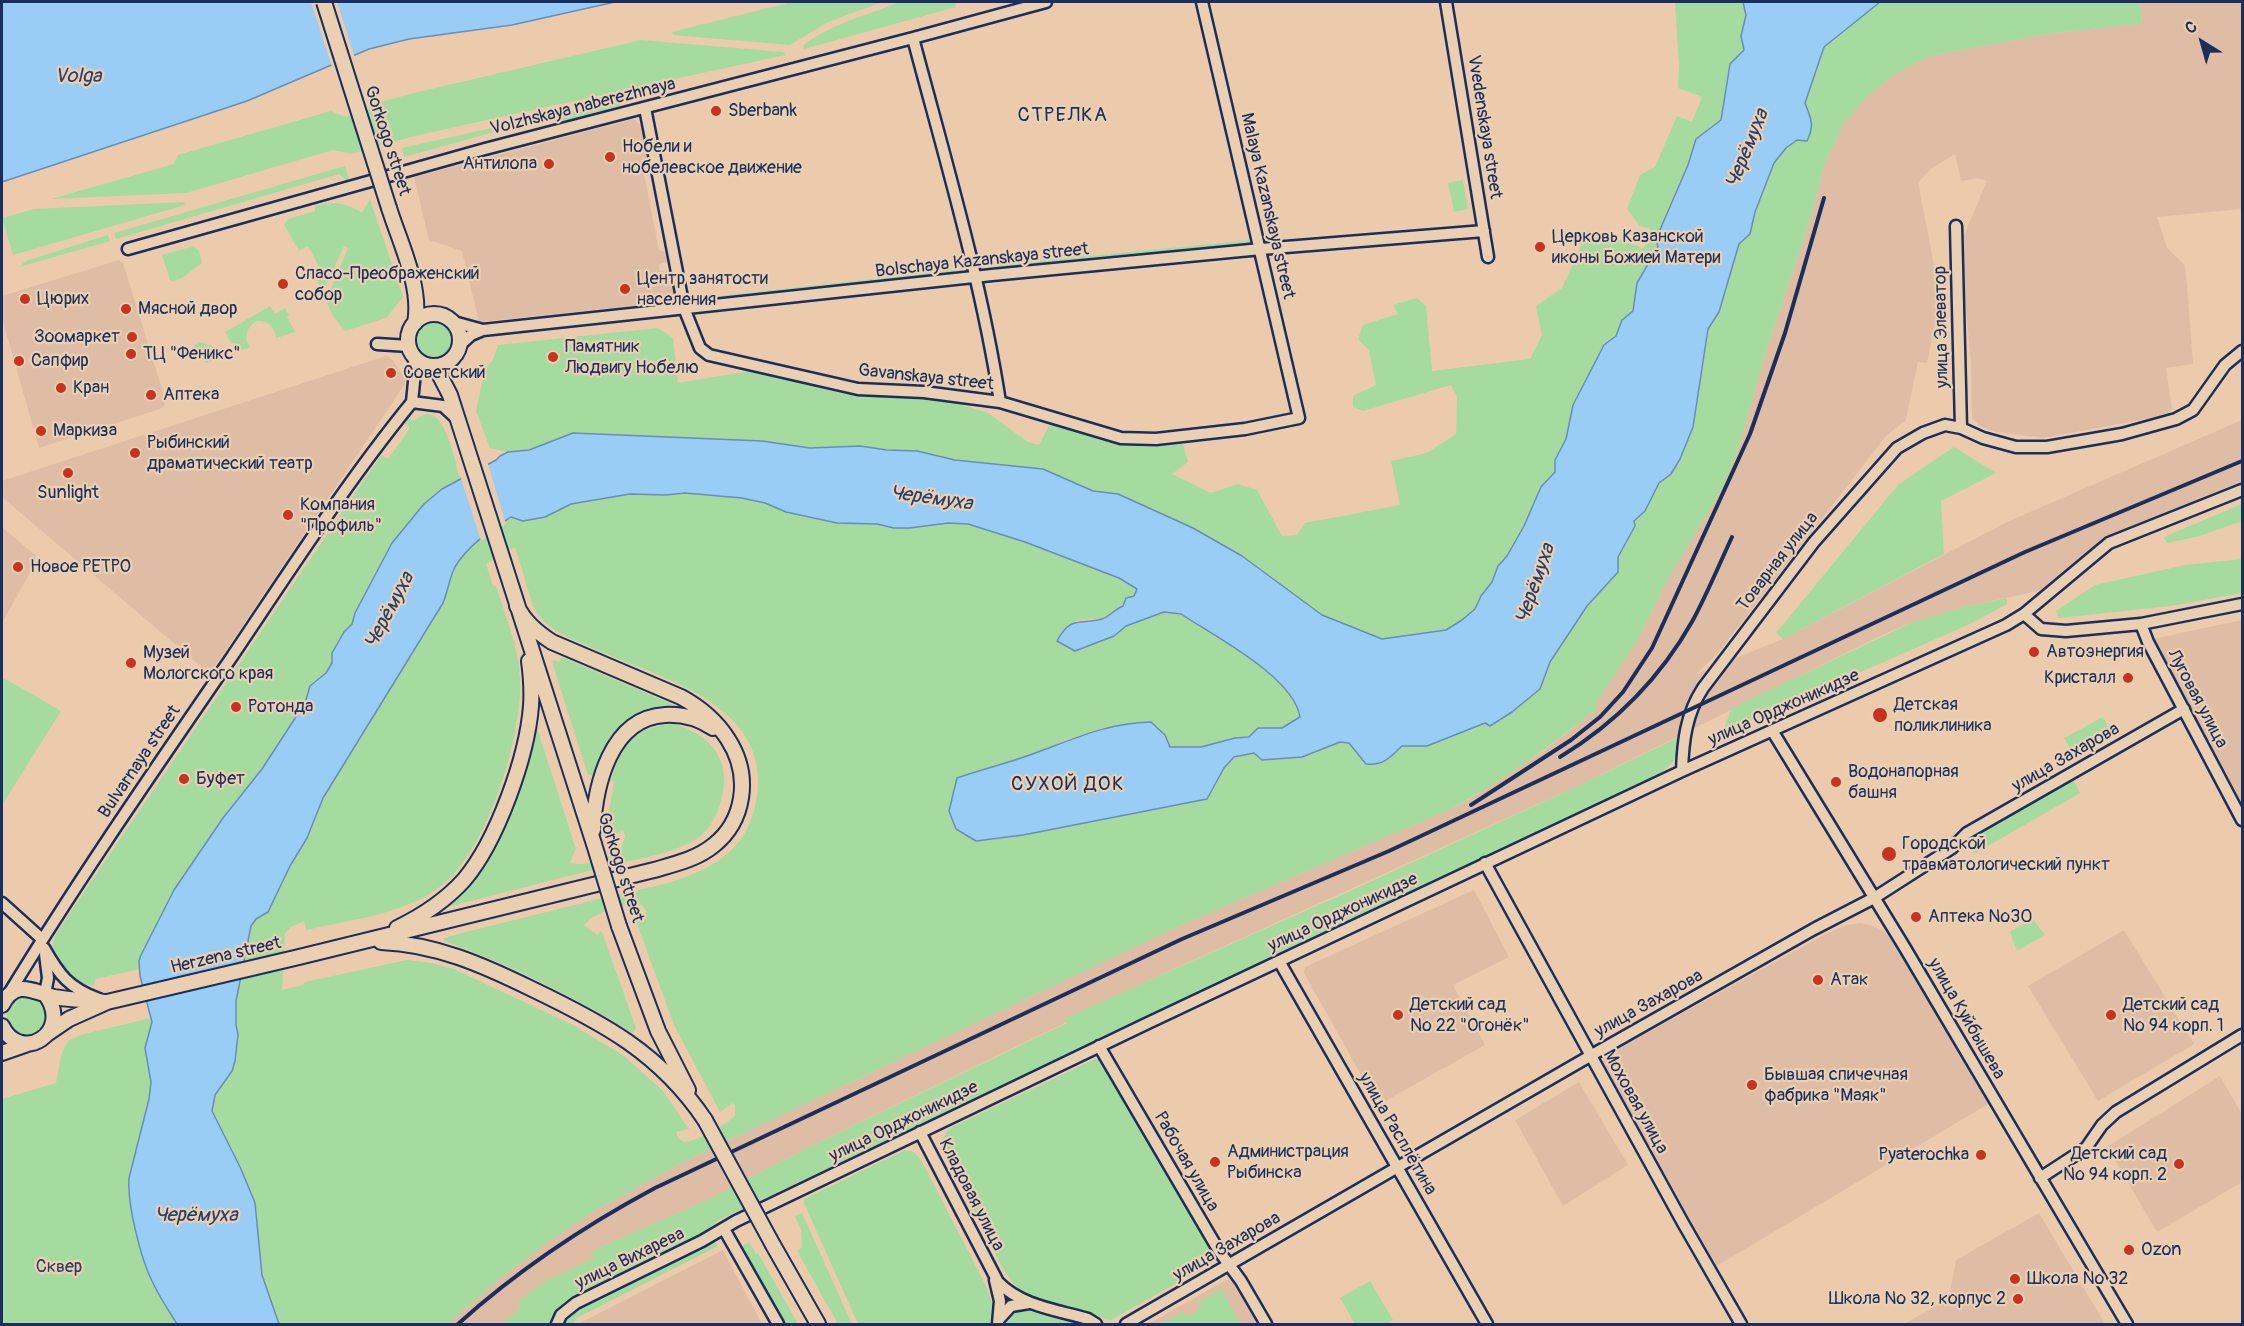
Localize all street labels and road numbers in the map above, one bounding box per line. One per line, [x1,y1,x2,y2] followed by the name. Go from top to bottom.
[1462,54,1506,200] street label: Vvedenskaya street
[488,74,678,140] street label: Volzhskaya naberezhnaya
[359,83,415,199] street label: Gorkogo street
[1235,111,1299,301] street label: Malaya Kazanskaya street
[874,239,1090,283] street label: Bolschaya Kazanskaya street
[1930,266,1954,388] street label: улица Элеватор
[857,360,995,396] street label: Gavanskaya street
[1733,508,1823,616] street label: Товарная улица
[2162,646,2232,752] street label: Луговая улица
[1705,665,1863,751] street label: улица Орджоникидзе
[94,702,186,822] street label: Bulvarnaya street
[2008,718,2124,798] street label: улица Захарова
[592,810,648,926] street label: Gorkogo street
[1264,869,1422,957] street label: улица Орджоникидзе
[169,933,283,979] street label: Herzena street
[1923,955,2009,1083] street label: улица Куйбышева
[1591,965,1707,1043] street label: улица Захарова
[1598,1046,1672,1158] street label: Моховая улица
[1353,1069,1441,1199] street label: улица Расплётина
[826,1077,982,1167] street label: улица Орджоникидзе
[1149,1108,1223,1216] street label: Рабочая улица
[933,1135,1009,1255] street label: Кладовая улица
[1169,1207,1285,1287] street label: улица Захарова
[572,1223,688,1295] street label: улица Вихарева

